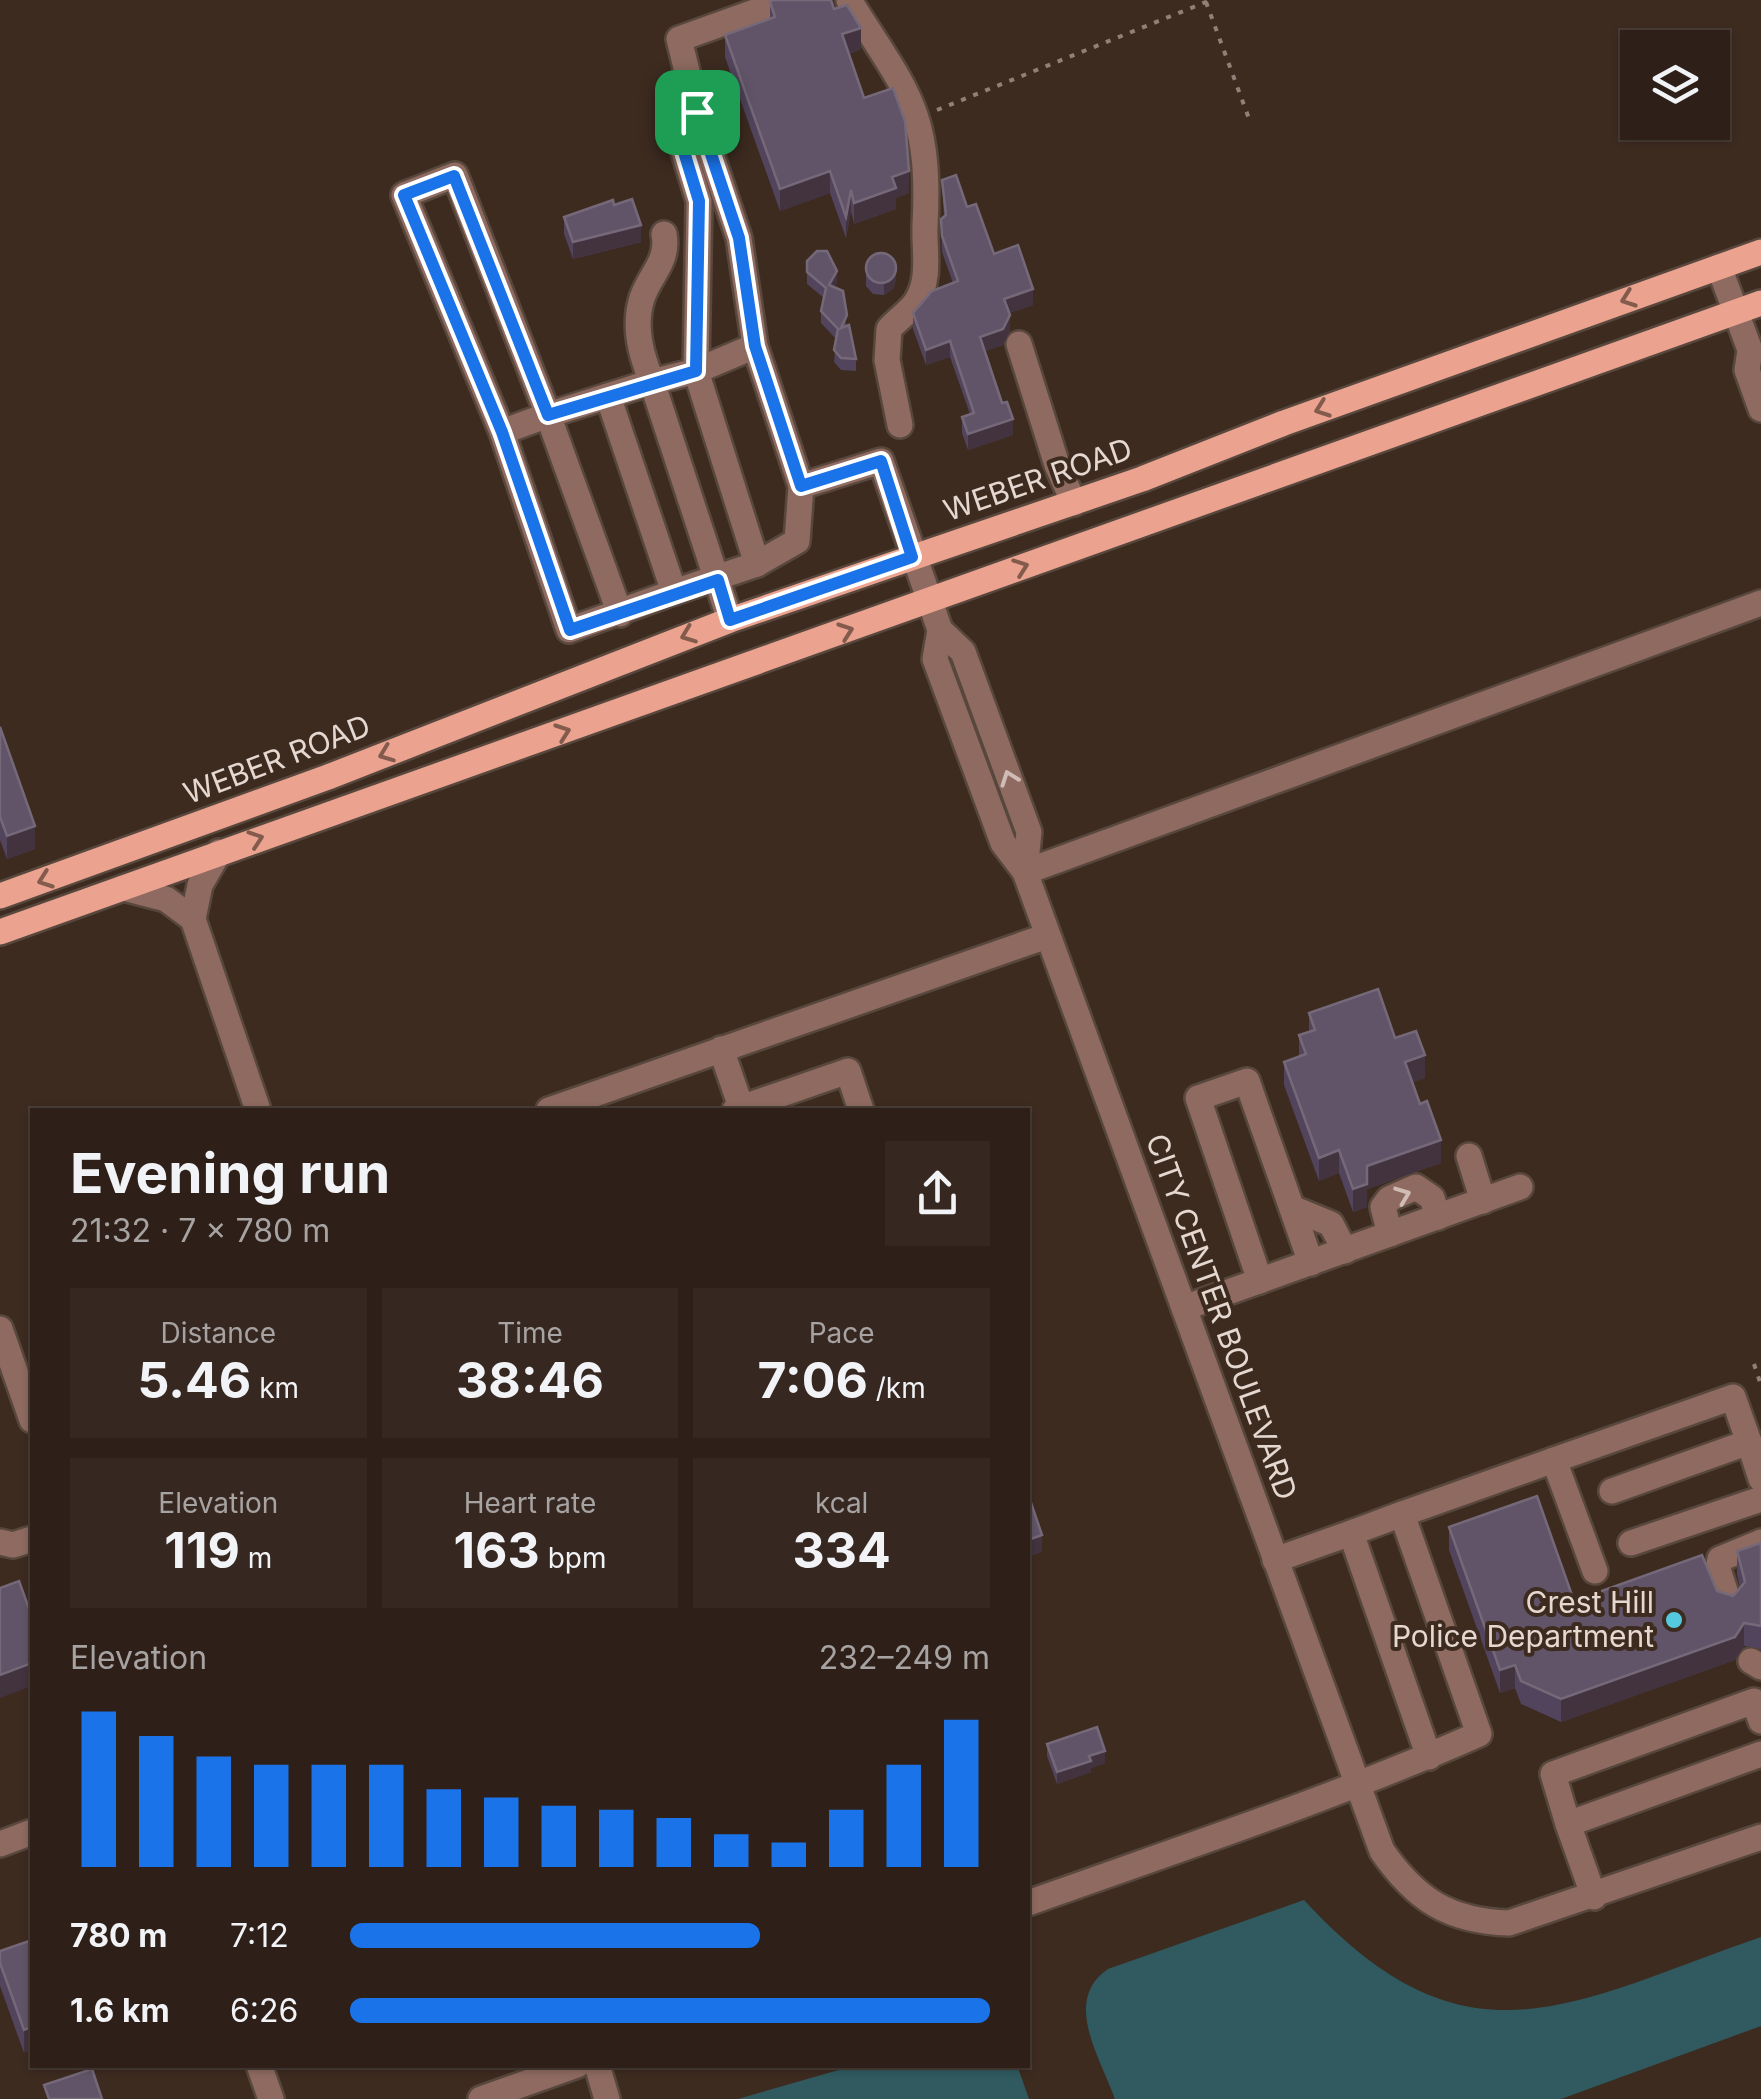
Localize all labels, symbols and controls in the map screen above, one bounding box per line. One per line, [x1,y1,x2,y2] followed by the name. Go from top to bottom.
[1620,30,1730,140] map controls
[1620,30,1730,140] button: layers
[655,70,740,155] pin
[670,85,725,140] icon: arrive
[1620,287,1637,308] one-way arrow
[1314,397,1331,418] one-way arrow
[939,430,1136,528] street label: WEBER ROAD
[1012,559,1029,579] one-way arrow
[836,622,853,643] one-way arrow
[681,624,698,644] one-way arrow
[178,707,375,811] street label: WEBER ROAD
[553,723,570,744] one-way arrow
[378,742,396,762] one-way arrow
[1000,770,1021,787] one-way arrow
[247,831,264,851] one-way arrow
[38,868,55,889] one-way arrow
[1139,1129,1305,1504] street label: CITY CENTER BOULEVARD
[70,1140,390,1206] text: Evening run
[885,1141,990,1246] button: share
[1393,1186,1411,1206] one-way arrow
[70,1211,330,1250] text: 21:32 · 7 × 780 m
[161,1316,276,1350] text: Distance
[497,1316,563,1350] text: Time
[809,1316,875,1350] text: Pace
[138,1350,251,1410] text: 5.46
[456,1350,604,1410] text: 38:46
[758,1350,868,1410] text: 7:06
[251,1371,299,1405] text: km
[868,1371,926,1405] text: /km
[158,1486,278,1520] text: Elevation
[464,1486,596,1520] text: Heart rate
[815,1486,868,1520] text: kcal
[164,1520,240,1580] text: 119
[453,1520,540,1580] text: 163
[792,1520,891,1580] text: 334
[240,1541,272,1575] text: m
[540,1541,607,1575] text: bpm
[1392,1584,1654,1654] place label: Crest Hill Police Department
[1663,1609,1685,1631] marker: Crest Hill Police Department
[70,1638,207,1677] text: Elevation
[819,1638,990,1677] text: 232–249 m
[70,1916,167,1955] text: 780 m
[230,1916,289,1955] text: 7:12
[70,1991,170,2030] text: 1.6 km
[230,1991,298,2030] text: 6:26

